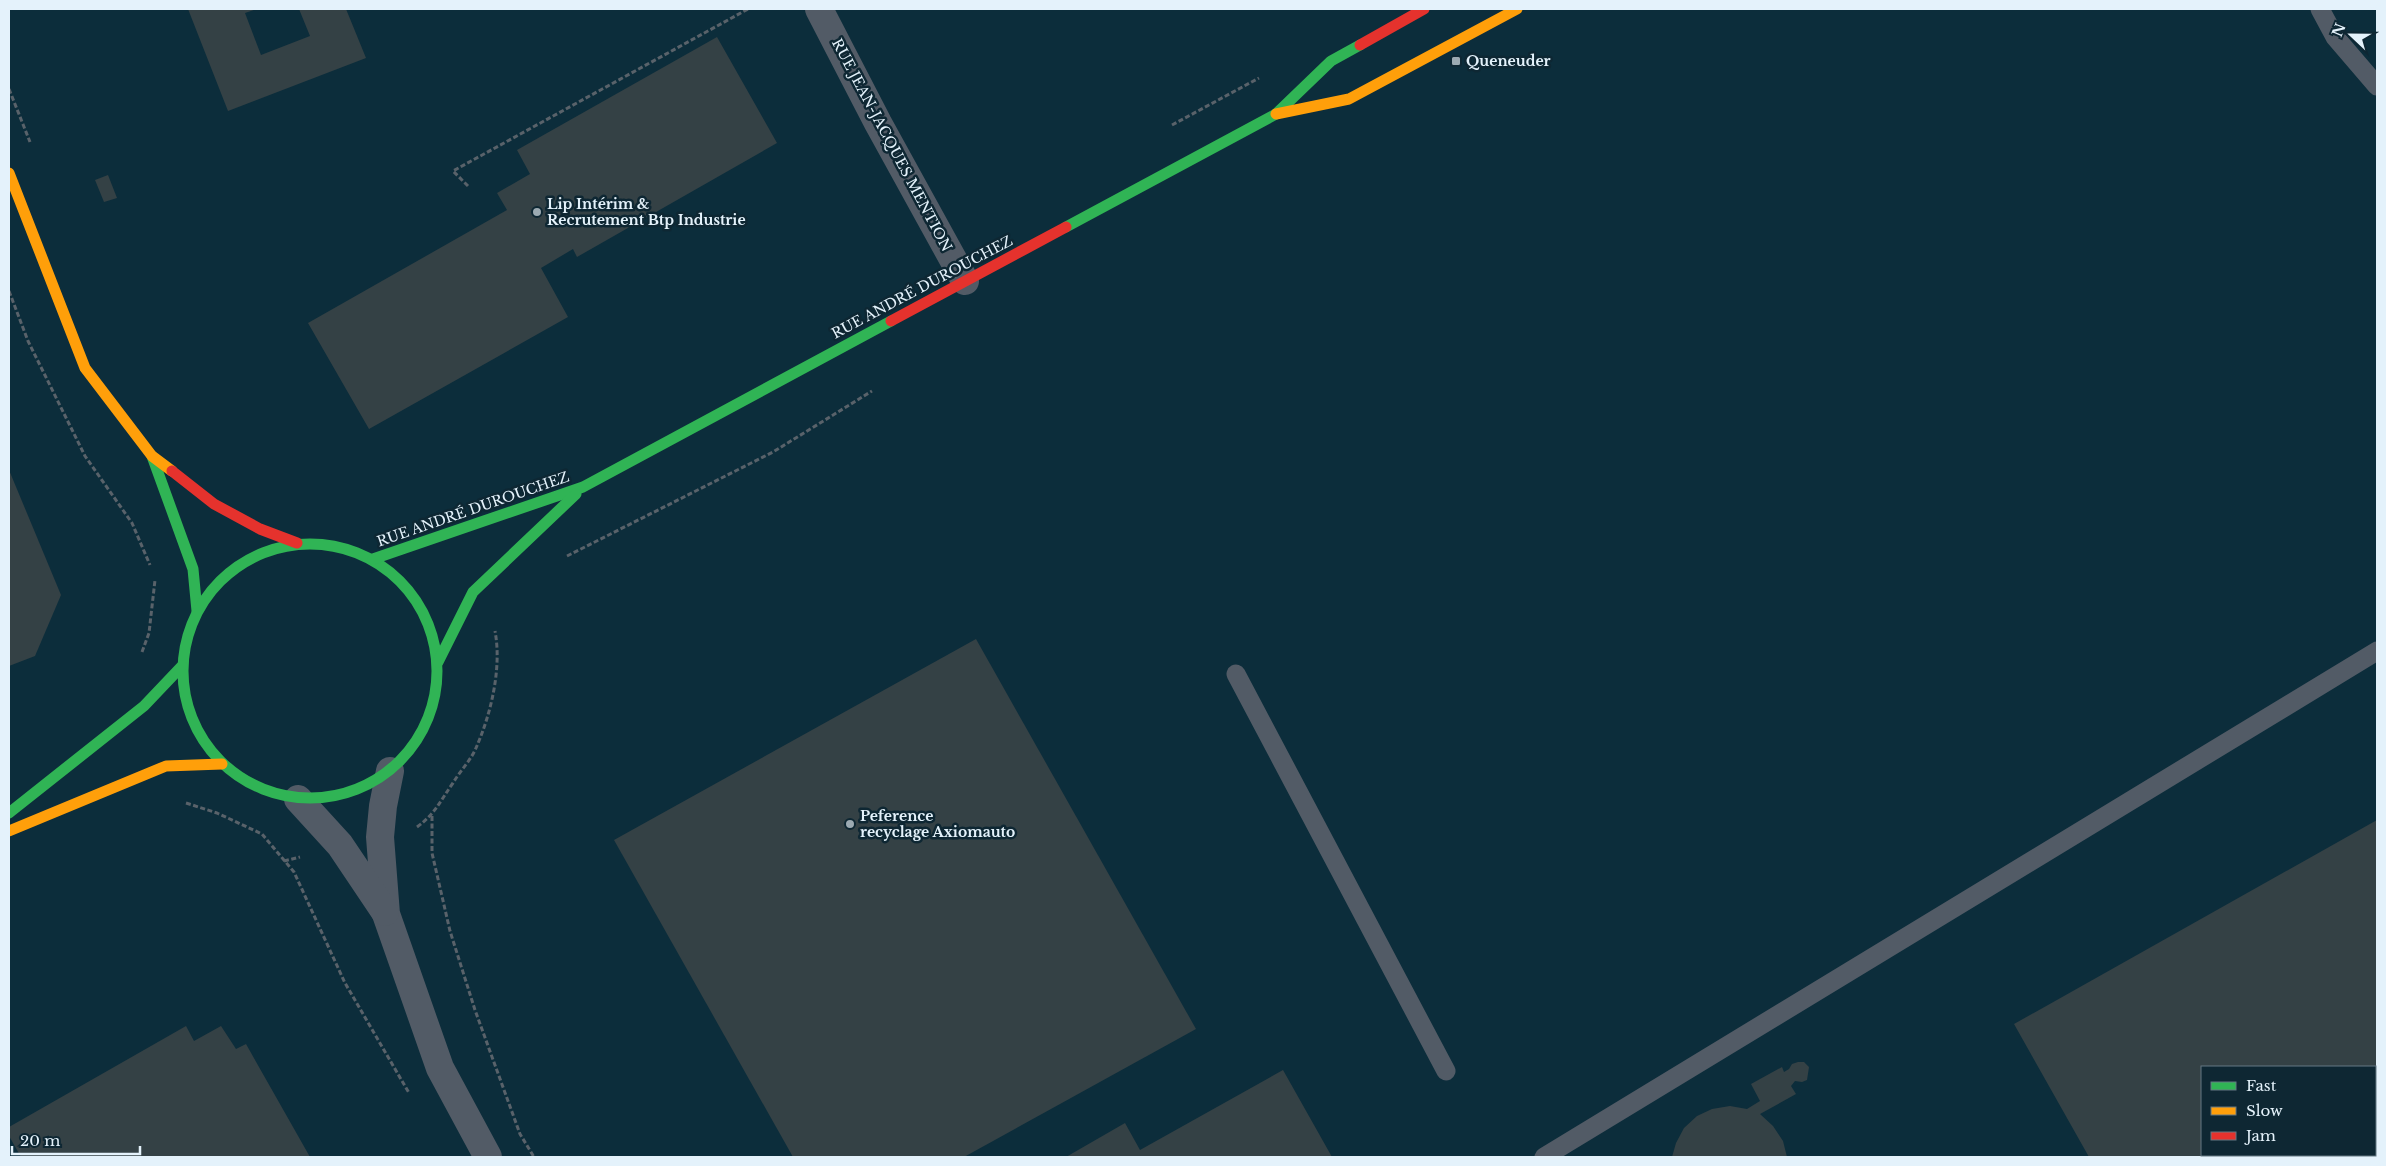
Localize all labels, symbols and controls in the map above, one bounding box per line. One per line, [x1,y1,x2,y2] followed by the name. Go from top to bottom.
[2326,10,2376,60] north arrow
[2328,21,2350,40] text: N
[828,35,956,255] street label: RUE JEAN-JACQUES MENTION
[1466,52,1551,70] place label: Queneuder
[1450,55,1462,67] marker: Queneuder
[547,195,746,229] place label: Lip Intérim & Recrutement Btp Industrie
[531,206,543,218] marker: Lip Intérim & Recrutement Btp Industrie
[828,231,1016,342] street label: RUE ANDRÉ DUROUCHEZ
[374,467,572,550] street label: RUE ANDRÉ DUROUCHEZ
[860,807,1015,841] place label: Peference recyclage Axiomauto
[844,818,856,830] marker: Peference recyclage Axiomauto
[2201,1066,2376,1156] legend
[2246,1076,2277,1095] text: Fast
[2246,1101,2283,1120] text: Slow
[12,1124,140,1156] scale bar
[2244,1126,2276,1145] text: Jam
[20,1131,60,1150] text: 20 m

